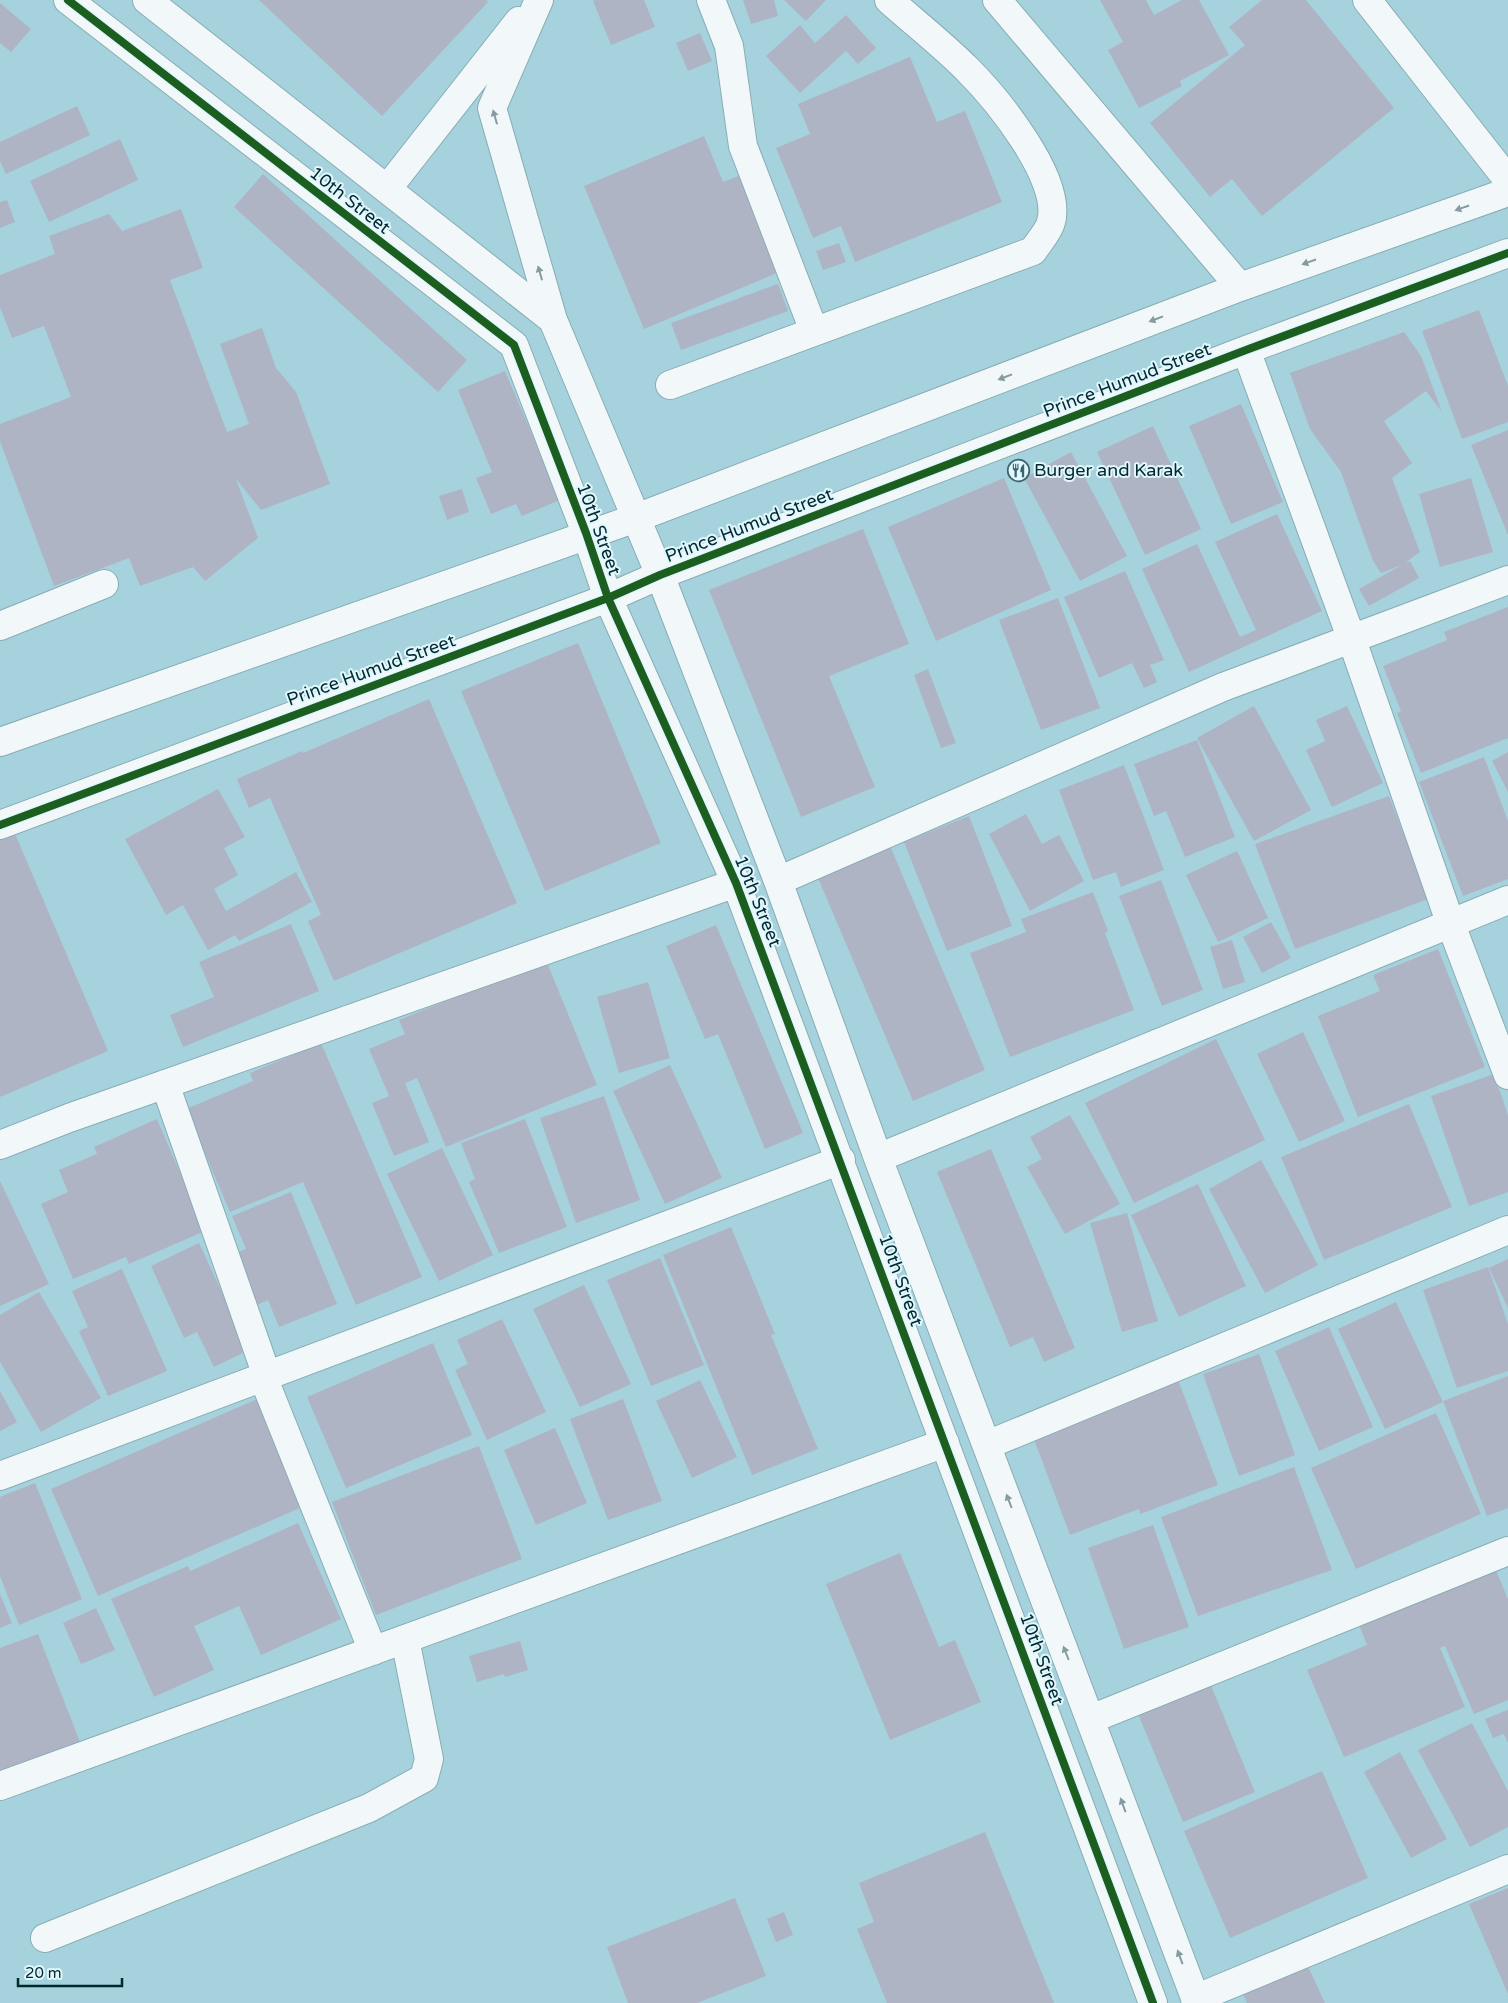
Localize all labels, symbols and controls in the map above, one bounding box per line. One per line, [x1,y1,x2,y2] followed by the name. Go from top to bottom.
[490,110,498,125] one-way arrow
[305,162,395,238] street label: 10th Street
[1454,204,1469,212] one-way arrow
[1301,258,1316,266] one-way arrow
[535,266,543,281] one-way arrow
[1149,315,1163,323] one-way arrow
[1040,338,1214,422] street label: Prince Humud Street
[997,374,1012,381] one-way arrow
[1006,458,1030,482] restaurant icon: Burger and Karak
[1034,459,1183,481] place label: Burger and Karak
[572,480,626,578] street label: 10th Street
[662,483,836,567] street label: Prince Humud Street
[284,629,458,711] street label: Prince Humud Street
[730,852,786,950] street label: 10th Street
[874,1231,928,1329] street label: 10th Street
[1005,1493,1013,1508] one-way arrow
[1015,1610,1069,1708] street label: 10th Street
[1062,1645,1070,1660] one-way arrow
[1119,1797,1127,1812] one-way arrow
[1176,1950,1183,1965] one-way arrow
[18,1956,121,1988] scale bar
[25,1964,62,1982] text: 20 m

